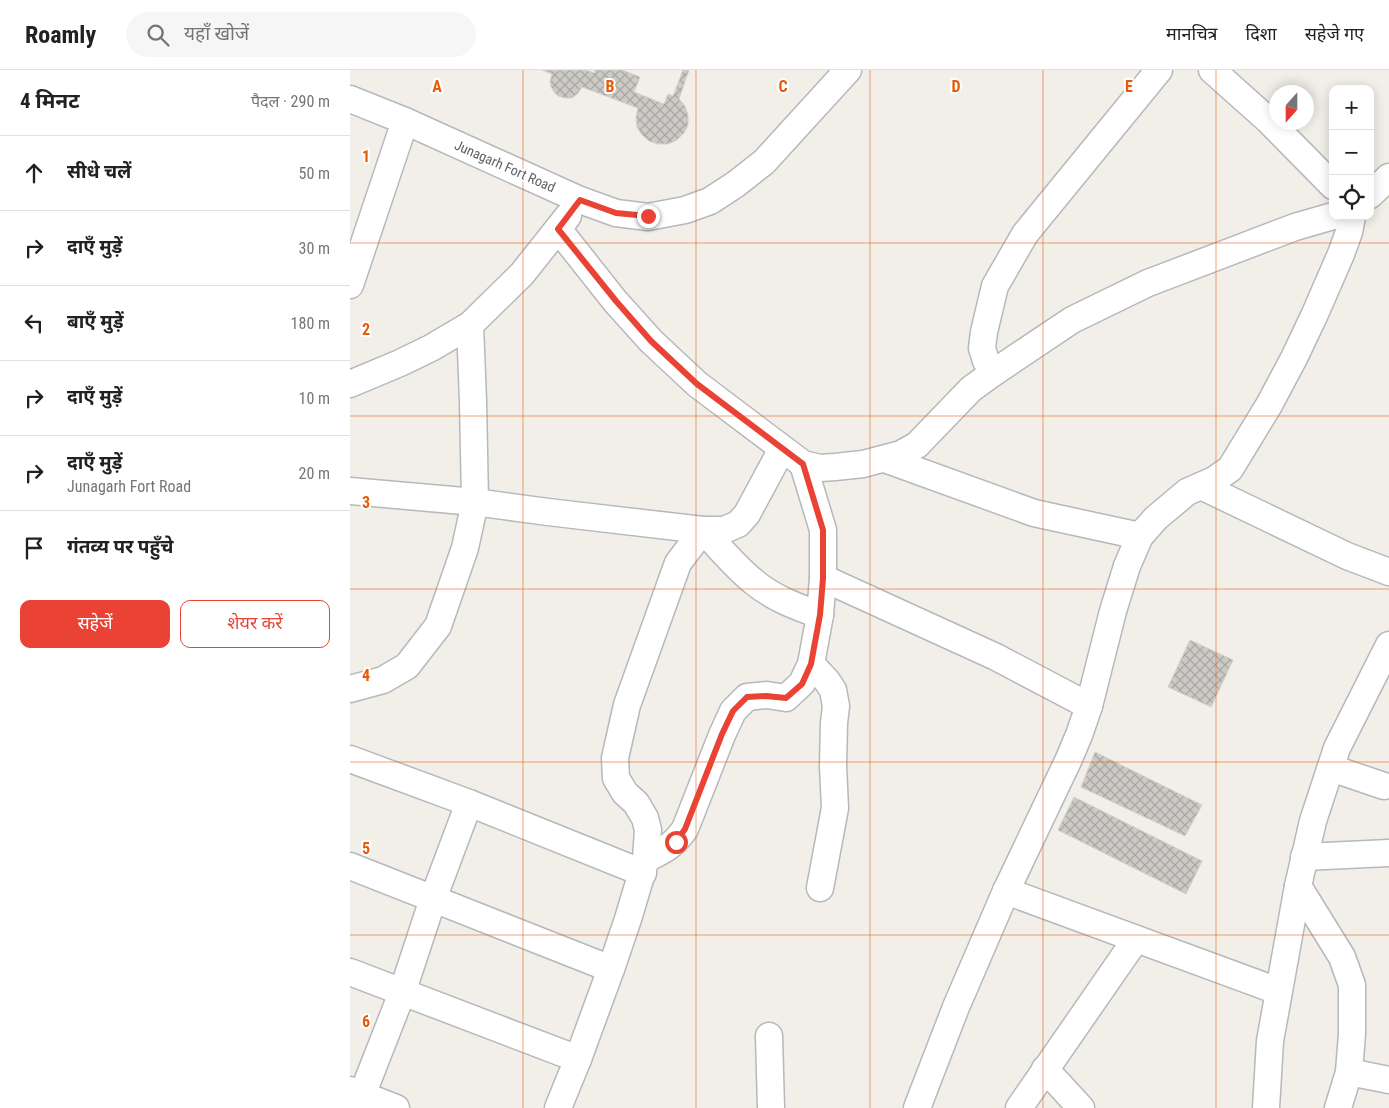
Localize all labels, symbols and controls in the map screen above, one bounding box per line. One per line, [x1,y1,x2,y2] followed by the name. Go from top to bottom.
[126,12,476,57] search box
[25,21,96,49] text: Roamly
[144,21,172,49] icon: search
[184,22,249,45] text: यहाँ खोजें
[1166,23,1218,44] text: मानचित्र
[1246,23,1277,44] text: दिशा
[1305,23,1364,44] text: सहेजे गए
[432,77,442,96] text: A
[606,77,615,96] text: B
[778,77,788,96] text: C
[951,77,961,96] text: D
[1125,77,1133,96] text: E
[1269,85,1314,130] north arrow
[1329,85,1374,220] map controls
[1329,85,1374,130] button: +
[20,89,80,113] text: 4 मिनट
[251,92,330,111] text: पैदल · 290 m
[1329,130,1374,175] button: −
[452,137,558,195] street label: Junagarh Fort Road
[362,147,370,166] text: 1
[20,159,48,187] icon: ahead
[67,160,131,183] text: सीधे चलें
[298,164,330,183] text: 50 m
[1329,175,1374,220] button: locate
[637,205,660,228] route end
[20,234,48,262] icon: right
[67,235,122,258] text: दाएँ मुड़ें
[298,239,330,258] text: 30 m
[20,309,48,337] icon: left
[67,310,123,333] text: बाएँ मुड़ें
[291,314,330,333] text: 180 m
[362,320,370,339] text: 2
[20,384,48,412] icon: right
[67,385,122,408] text: दाएँ मुड़ें
[298,389,330,408] text: 10 m
[67,451,122,474] text: दाएँ मुड़ें
[20,459,48,487] icon: right
[298,464,330,483] text: 20 m
[67,477,191,496] text: Junagarh Fort Road
[362,493,370,512] text: 3
[20,534,48,562] icon: arrive
[67,535,173,558] text: गंतव्य पर पहुँचे
[20,600,170,648] button: सहेजें
[180,600,330,648] button: शेयर करें
[362,666,370,685] text: 4
[665,831,688,854] route start
[362,839,370,858] text: 5
[362,1012,370,1031] text: 6

